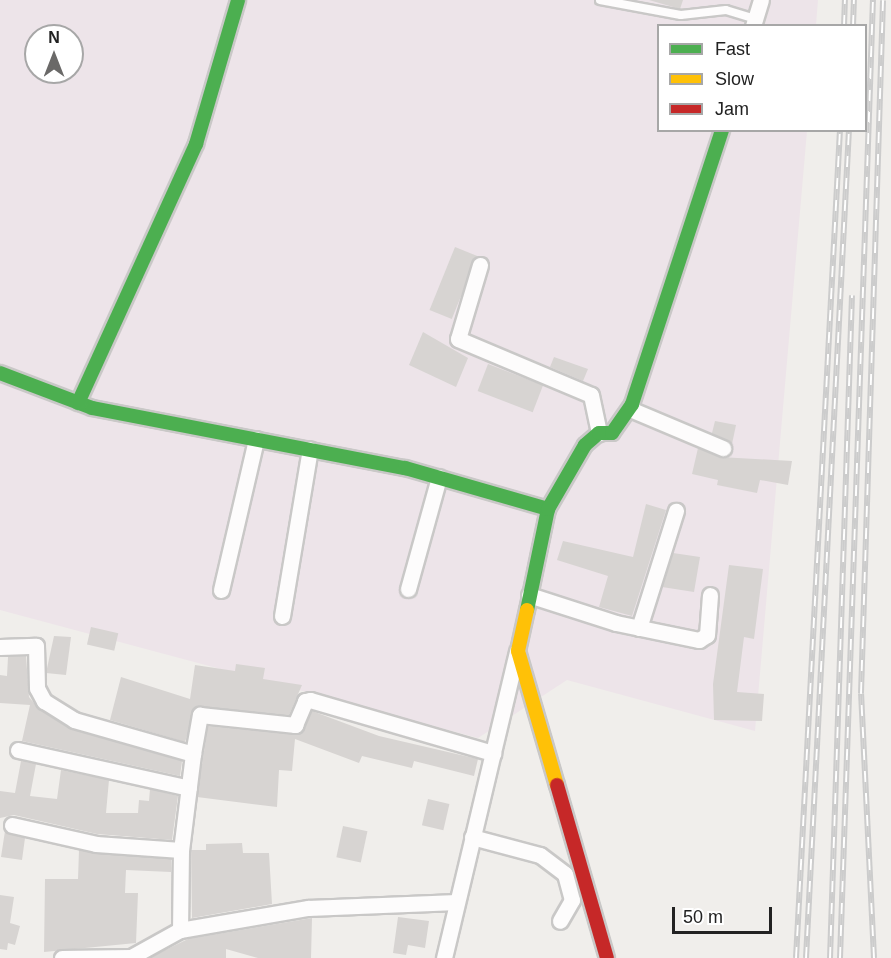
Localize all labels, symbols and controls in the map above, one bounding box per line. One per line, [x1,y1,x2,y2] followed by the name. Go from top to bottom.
[24,24,84,84] north arrow
[657,24,867,132] legend
[48,29,60,46] text: N
[715,39,750,59] text: Fast
[715,69,754,89] text: Slow
[715,99,749,119] text: Jam
[675,895,776,933] scale bar
[683,907,723,927] text: 50 m

